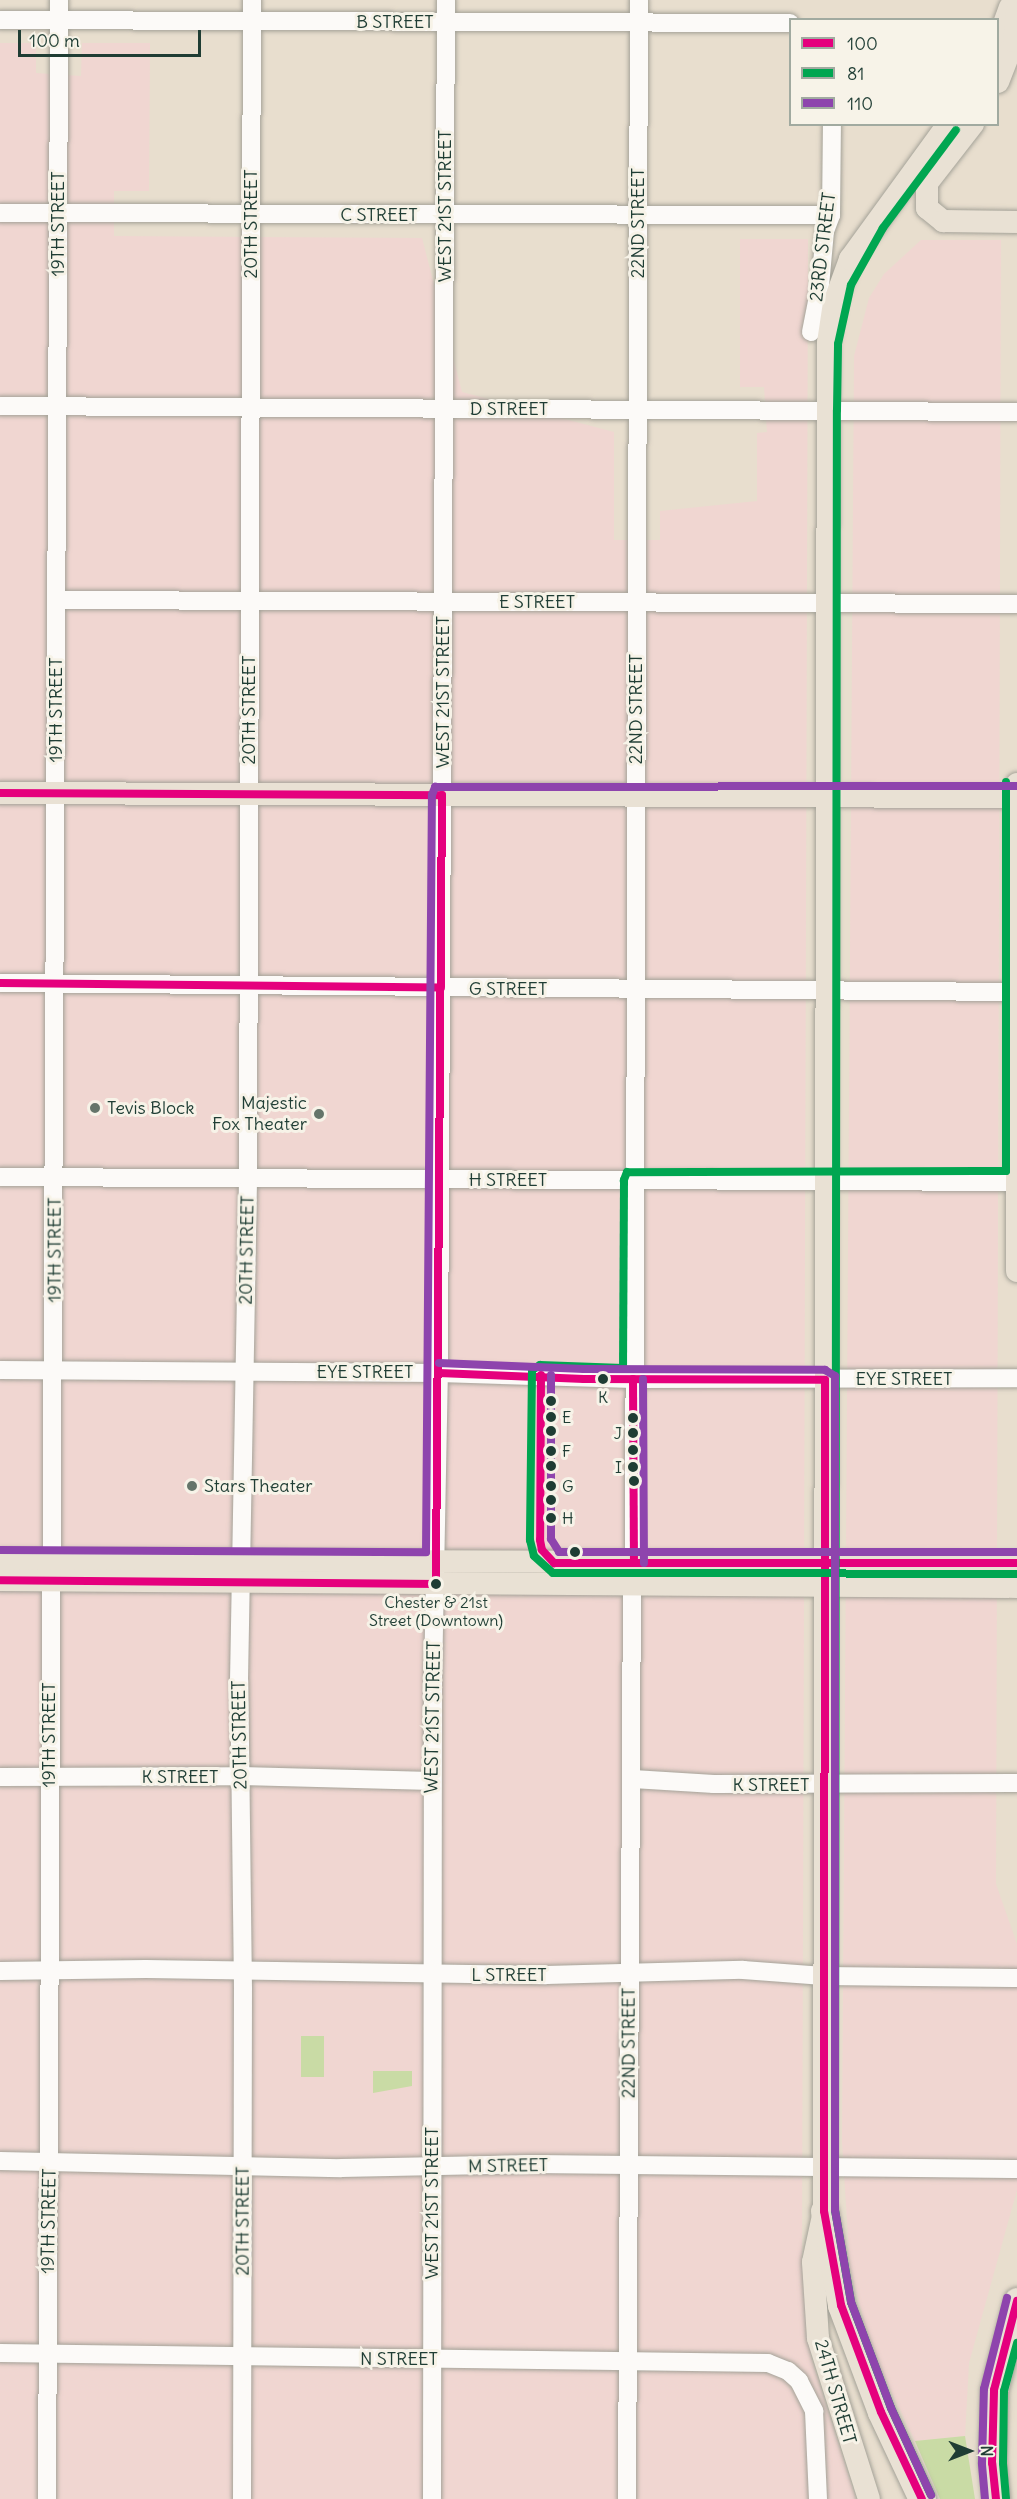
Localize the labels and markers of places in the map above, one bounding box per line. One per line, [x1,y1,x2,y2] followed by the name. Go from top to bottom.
[212,1093,307,1136] place label: Majestic Fox Theater
[107,1097,194,1119] place label: Tevis Block
[88,1101,102,1115] marker: Tevis Block
[312,1107,326,1121] marker: Majestic Fox Theater
[597,1373,609,1385] marker: K
[598,1387,608,1407] place label: K
[545,1395,557,1407] unlabelled marker
[562,1407,571,1427] place label: E
[545,1411,557,1423] marker: E
[627,1412,639,1424] unlabelled marker
[614,1423,622,1443] place label: J
[545,1425,557,1437] unlabelled marker
[627,1427,639,1439] marker: J
[562,1441,571,1461] place label: F
[627,1444,639,1456] unlabelled marker
[545,1445,557,1457] marker: F
[615,1457,622,1477] place label: I
[545,1460,557,1472] unlabelled marker
[627,1461,639,1473] marker: I
[204,1475,313,1497] place label: Stars Theater
[628,1475,640,1487] unlabelled marker
[562,1476,574,1496] place label: G
[185,1479,199,1493] marker: Stars Theater
[545,1480,557,1492] marker: G
[545,1494,557,1506] unlabelled marker
[562,1508,573,1528] place label: H
[545,1512,557,1524] marker: H
[569,1546,581,1558] unlabelled marker
[430,1578,442,1590] marker: Chester & 21st Street (Downtown)
[369,1592,503,1630] place label: Chester & 21st Street (Downtown)

